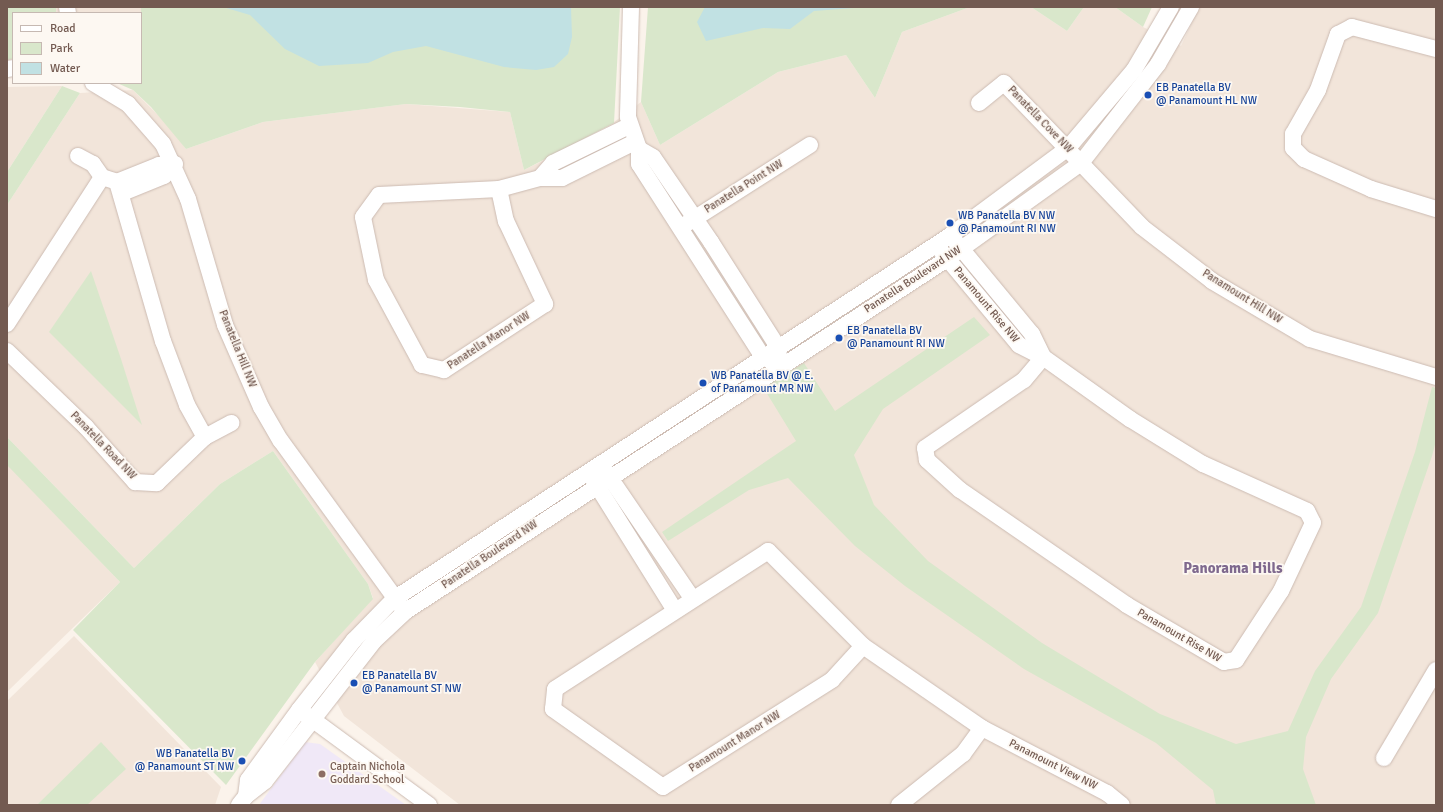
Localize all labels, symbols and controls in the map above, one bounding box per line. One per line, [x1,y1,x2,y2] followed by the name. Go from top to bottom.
[12,12,142,84] legend
[50,21,76,36] text: Road
[50,41,73,56] text: Park
[50,61,80,76] text: Water
[1156,82,1257,108] place label: EB Panatella BV @ Panamount HL NW
[1005,84,1075,156] street label: Panatella Cove NW
[1143,90,1153,100] marker: EB Panatella BV @ Panamount HL NW
[702,157,786,217] street label: Panatella Point NW
[958,210,1056,236] place label: WB Panatella BV NW @ Panamount RI NW
[945,218,955,228] marker: WB Panatella BV NW @ Panamount RI NW
[862,244,964,316] street label: Panatella Boulevard NW
[950,264,1022,346] street label: Panamount Rise NW
[1200,267,1284,327] street label: Panamount Hill NW
[215,308,259,390] street label: Panatella Hill NW
[445,309,533,373] street label: Panatella Manor NW
[847,325,945,351] place label: EB Panatella BV @ Panamount RI NW
[834,333,844,343] marker: EB Panatella BV @ Panamount RI NW
[711,370,813,396] place label: WB Panatella BV @ E. of Panamount MR NW
[698,378,708,388] marker: WB Panatella BV @ E. of Panamount MR NW
[67,409,139,483] street label: Panatella Road NW
[439,518,541,592] street label: Panatella Boulevard NW
[1183,560,1283,578] district label: Panorama Hills
[1135,607,1223,665] street label: Panamount Rise NW
[362,670,461,696] place label: EB Panatella BV @ Panamount ST NW
[349,678,359,688] marker: EB Panatella BV @ Panamount ST NW
[687,708,783,776] street label: Panamount Manor NW
[1006,737,1100,793] street label: Panamount View NW
[135,748,234,774] place label: WB Panatella BV @ Panamount ST NW
[237,756,247,766] marker: WB Panatella BV @ Panamount ST NW
[330,761,405,787] place label: Captain Nichola Goddard School
[317,769,327,779] marker: Captain Nichola Goddard School

